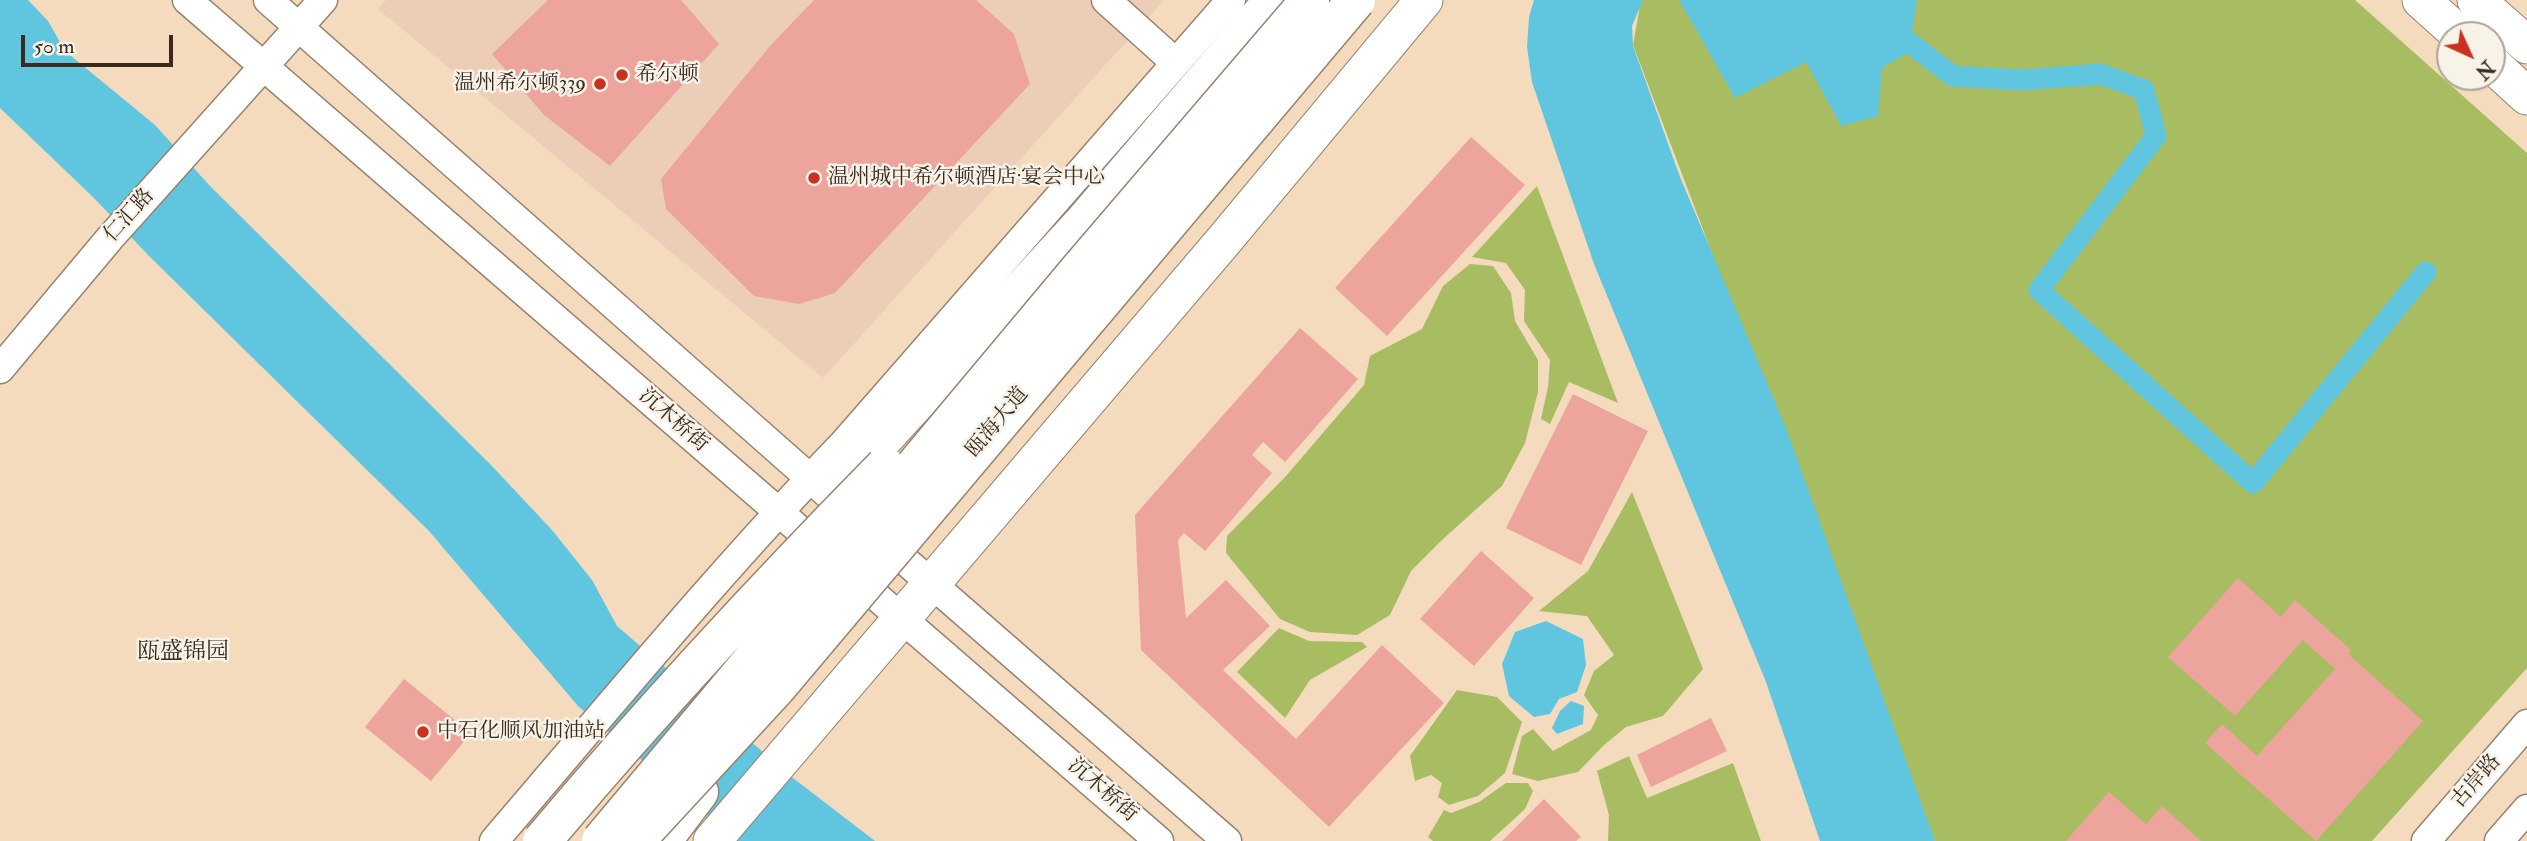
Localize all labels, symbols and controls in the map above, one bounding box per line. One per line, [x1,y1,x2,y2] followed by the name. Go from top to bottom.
[24,21,177,65] scale bar
[2436,21,2506,91] north arrow
[34,33,75,60] text: 50 m
[2470,55,2499,84] text: N
[636,62,699,88] place label: 希尔顿
[614,67,630,83] marker: 希尔顿
[454,71,586,97] place label: 温州希尔顿339
[592,76,608,92] marker: 温州希尔顿339
[828,165,1105,191] place label: 温州城中希尔顿酒店·宴会中心
[806,170,822,186] marker: 温州城中希尔顿酒店·宴会中心
[100,184,160,248] street label: 仁汇路
[961,383,1035,463] street label: 瓯海大道
[633,384,713,458] street label: 沉木桥街
[137,639,229,667] district label: 瓯盛锦园
[437,719,605,745] place label: 中石化顺风加油站
[415,724,431,740] marker: 中石化顺风加油站
[2447,750,2507,814] street label: 古岸路
[1062,754,1142,828] street label: 沉木桥街

